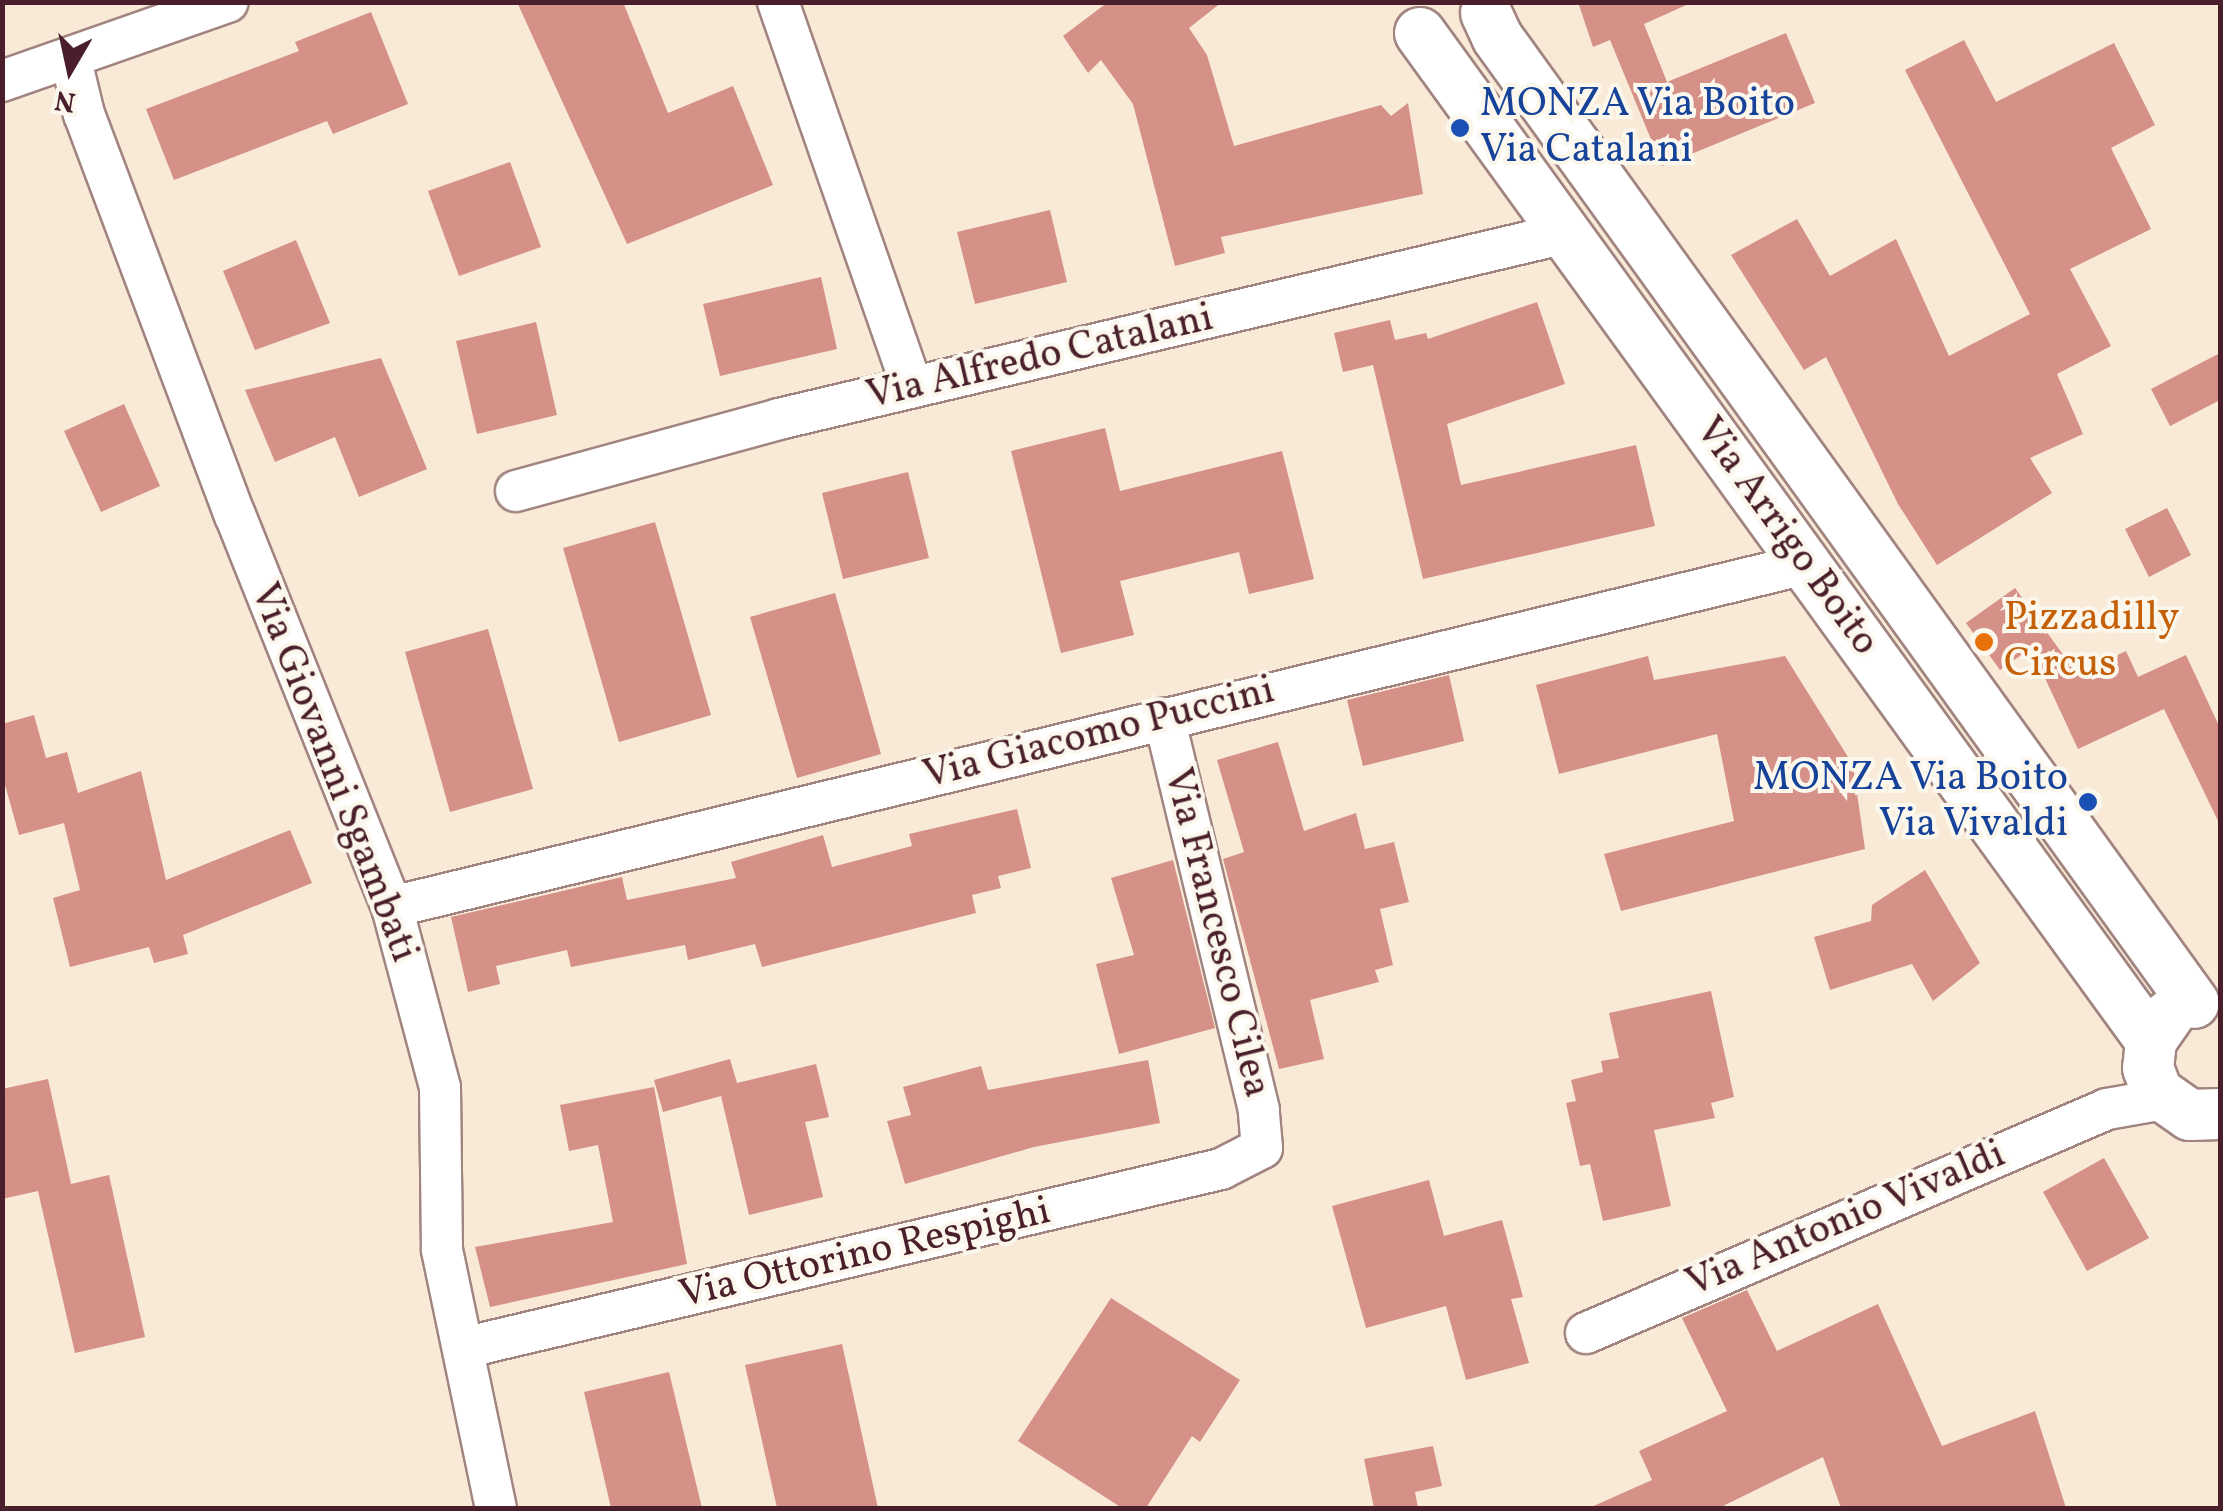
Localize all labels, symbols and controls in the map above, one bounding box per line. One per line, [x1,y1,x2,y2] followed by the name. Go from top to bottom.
[20,20,120,120] north arrow
[52,79,78,121] text: N
[1480,81,1796,175] place label: MONZA Via Boito Via Catalani
[1449,117,1471,139] marker: MONZA Via Boito Via Catalani
[862,295,1218,421] street label: Via Alfredo Catalani
[1684,409,1888,665] street label: Via Arrigo Boito
[239,577,427,969] street label: Via Giovanni Sgambati
[2004,595,2179,689] place label: Pizzadilly Circus
[1973,631,1995,653] marker: Pizzadilly Circus
[919,667,1279,801] street label: Via Giacomo Puccini
[1752,755,2068,849] place label: MONZA Via Boito Via Vivaldi
[1152,764,1280,1102] street label: Via Francesco Cilea
[2077,791,2099,813] marker: MONZA Via Boito Via Vivaldi
[1679,1131,2013,1309] street label: Via Antonio Vivaldi
[675,1188,1055,1320] street label: Via Ottorino Respighi

